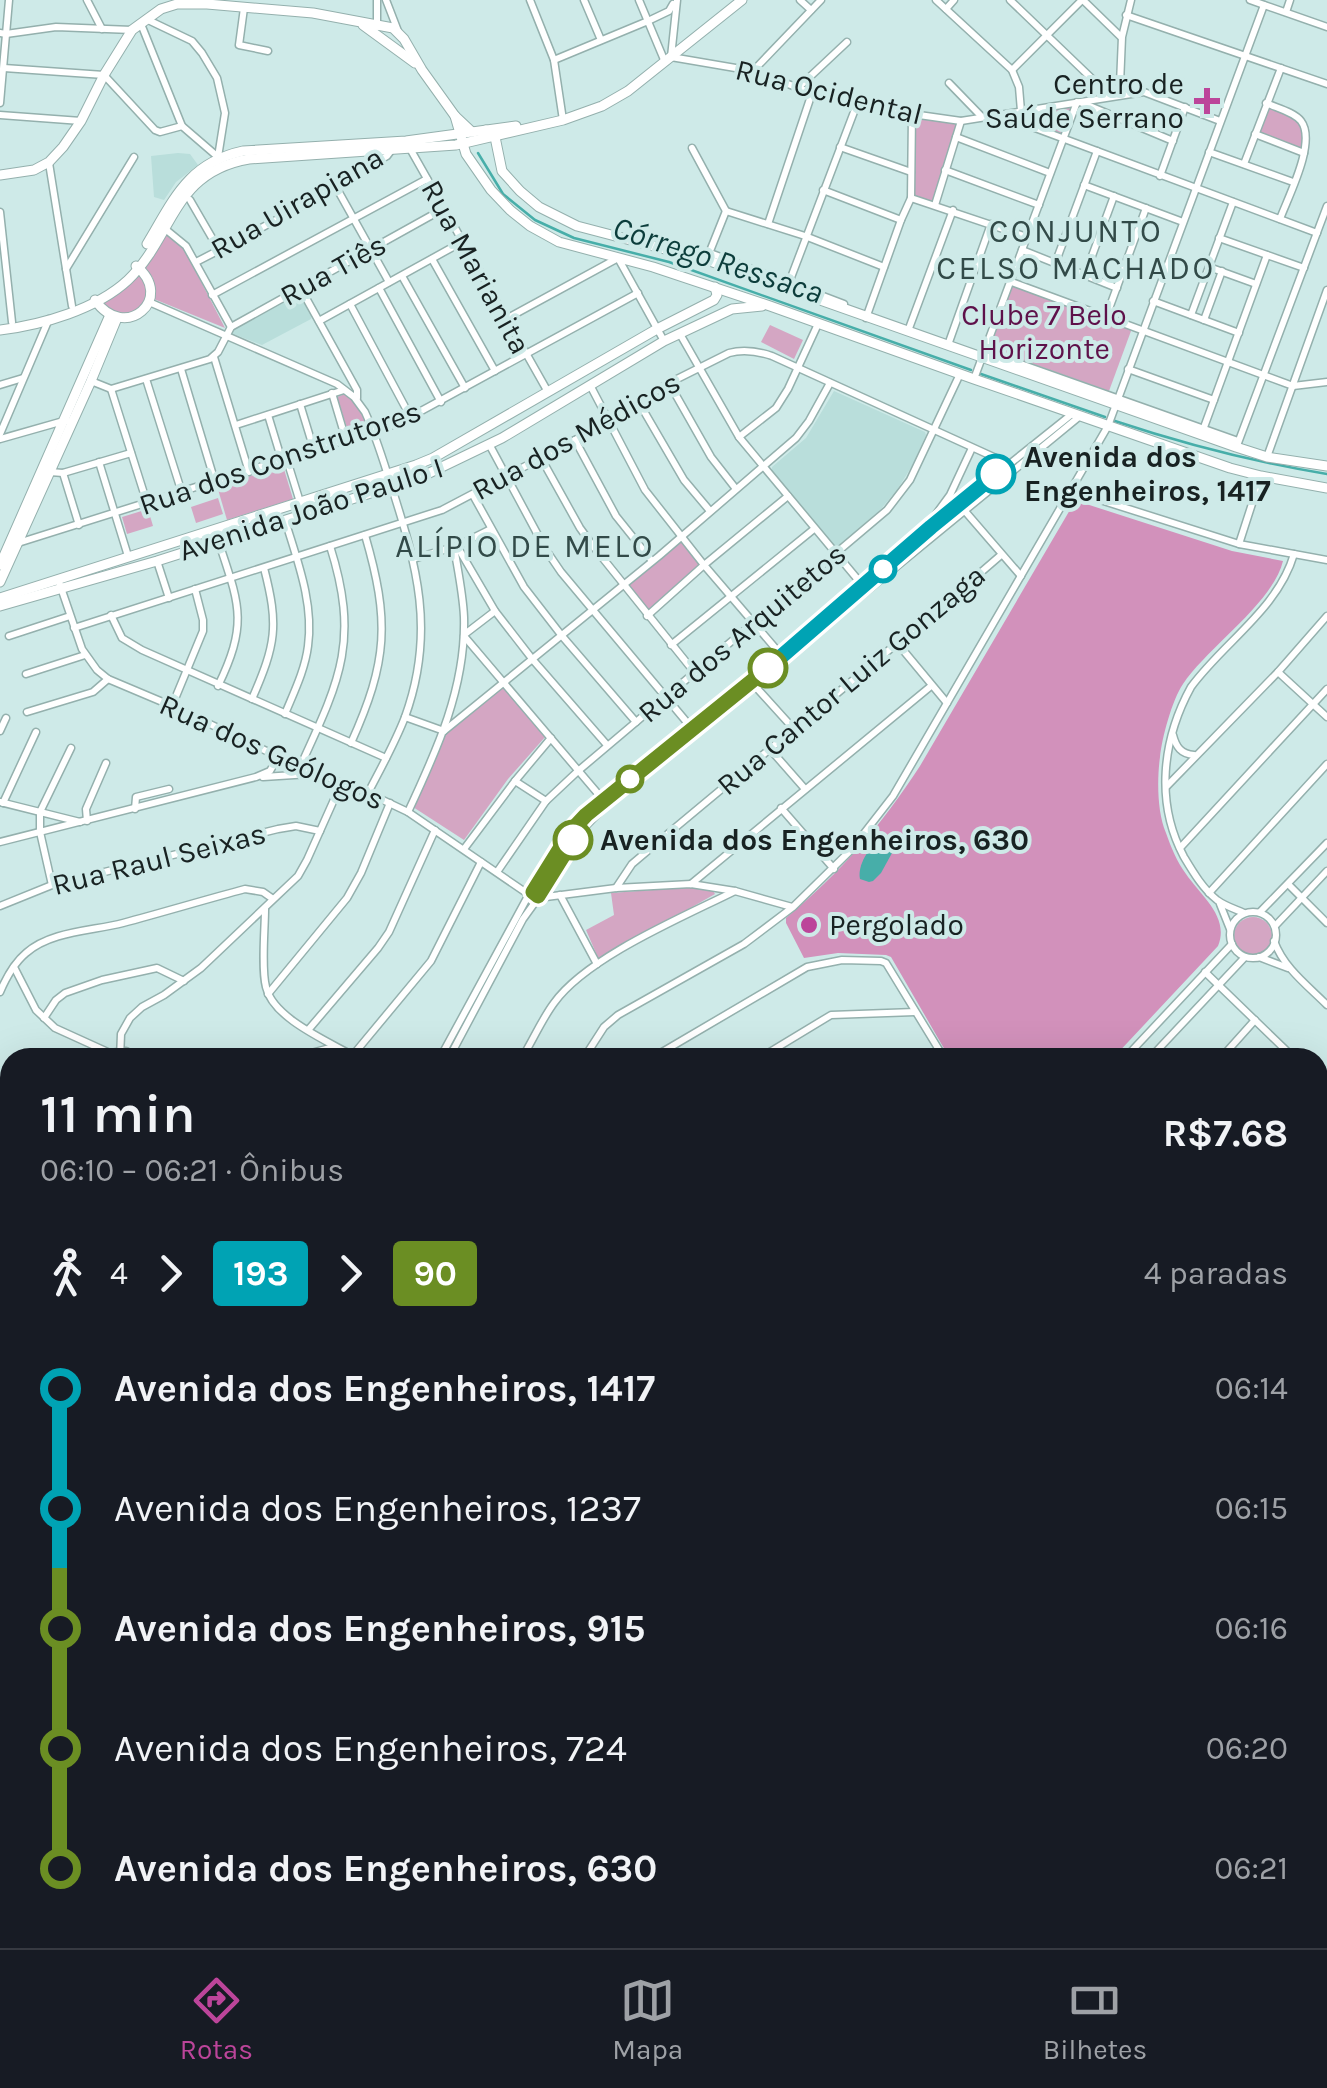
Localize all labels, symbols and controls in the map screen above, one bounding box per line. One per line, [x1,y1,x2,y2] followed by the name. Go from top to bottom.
[732,51,926,133] street label: Rua Ocidental
[985,66,1184,136] place label: Centro de Saúde Serrano
[1194,88,1220,114] marker: Centro de Saúde Serrano
[204,139,390,267] street label: Rua Uirapiana
[413,174,539,360] street label: Rua Marianita
[608,209,828,311] water label: Córrego Ressaca
[936,213,1216,287] district label: CONJUNTO CELSO MACHADO
[274,226,392,314] street label: Rua Tiês
[961,297,1127,367] park label: Clube 7 Belo Horizonte
[466,364,686,508] street label: Rua dos Médicos
[134,393,426,523] street label: Rua dos Construtores
[1024,439,1271,509] place label: Avenida dos Engenheiros, 1417
[174,449,448,569] street label: Avenida João Paulo I
[977,455,1015,493] marker: Avenida dos Engenheiros, 1417
[395,526,655,565] district label: ALÍPIO DE MELO
[631,536,853,730] street label: Rua dos Arquitetos
[870,556,896,582] unlabelled marker
[709,557,993,803] street label: Rua Cantor Luiz Gonzaga
[749,649,787,687] unlabelled marker
[154,686,390,818] street label: Rua dos Geólogos
[617,766,643,792] unlabelled marker
[48,815,270,903] street label: Rua Raul Seixas
[554,821,592,859] marker: Avenida dos Engenheiros, 630
[600,822,1029,858] place label: Avenida dos Engenheiros, 630
[829,907,964,943] place label: Pergolado
[798,914,820,936] marker: Pergolado
[40,1082,196,1146] text: 11 min
[1163,1111,1288,1156] text: R$7.68
[40,1152,344,1189] text: 06:10 – 06:21 · Ônibus
[40,1246,95,1301] icon: walk
[143,1246,198,1301] icon: forward
[323,1246,378,1301] icon: forward
[233,1253,288,1294] text: 193
[413,1253,457,1294] text: 90
[110,1255,128,1292] text: 4
[1144,1255,1288,1292] text: 4 paradas
[114,1366,655,1411] text: Avenida dos Engenheiros, 1417
[1215,1370,1288,1407] text: 06:14
[114,1486,641,1531] text: Avenida dos Engenheiros, 1237
[1215,1490,1288,1527] text: 06:15
[114,1606,645,1651] text: Avenida dos Engenheiros, 915
[1214,1610,1288,1647] text: 06:16
[114,1726,627,1771] text: Avenida dos Engenheiros, 724
[1206,1730,1288,1767] text: 06:20
[114,1846,657,1891] text: Avenida dos Engenheiros, 630
[1214,1850,1288,1887] text: 06:21
[180,1973,253,2066] tab: Rotas
[612,1973,683,2066] tab: Mapa
[1043,1973,1147,2066] tab: Bilhetes

